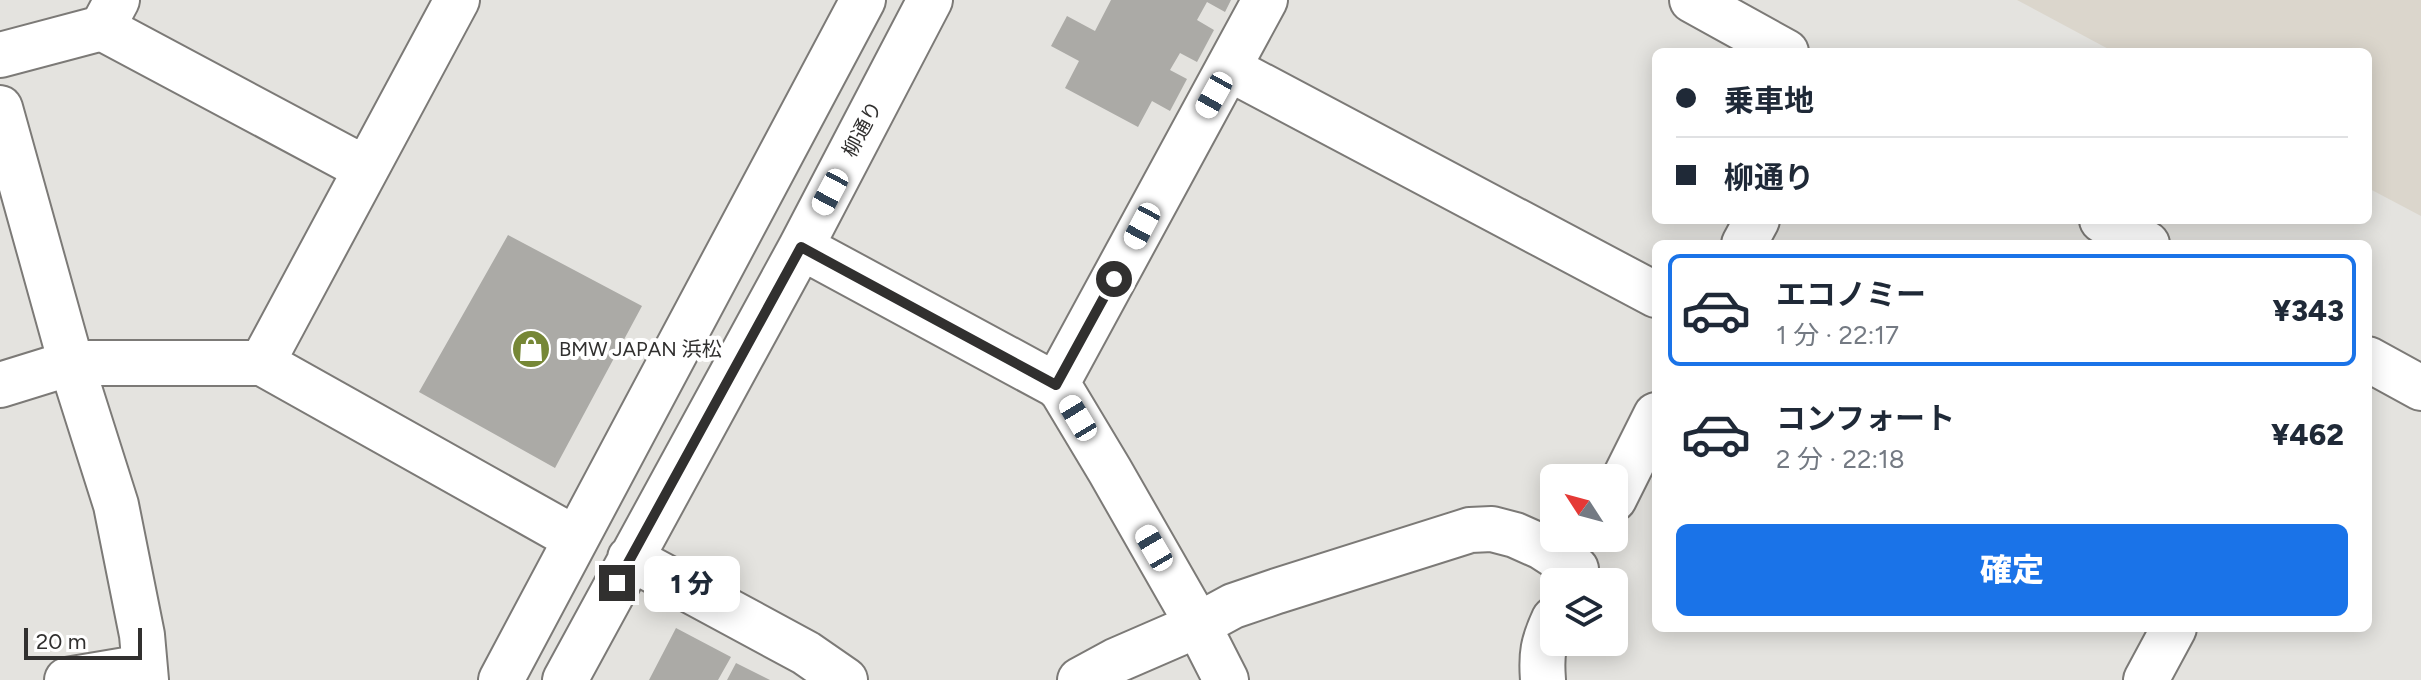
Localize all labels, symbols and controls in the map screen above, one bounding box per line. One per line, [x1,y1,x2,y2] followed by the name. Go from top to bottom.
[1192,68,1236,122] car
[1724,82,1814,119] text: 乗車地
[837,97,887,161] street label: 柳通り
[1724,159,1814,196] text: 柳通り
[808,165,852,219] car
[1120,199,1164,253] car
[1096,261,1132,297] route start
[1680,274,1752,346] icon: car
[1776,276,1926,313] text: エコノミー
[2273,292,2344,329] text: ¥343
[1776,319,1899,351] text: 1 分 · 22:17
[510,328,552,370] shop icon: BMW JAPAN 浜松
[559,337,722,361] place label: BMW JAPAN 浜松
[1055,391,1101,445] car
[1680,398,1752,470] icon: car
[1776,400,1955,437] text: コンフォート
[2271,416,2344,453] text: ¥462
[1776,443,1905,475] text: 2 分 · 22:18
[1540,464,1628,552] north arrow
[1540,464,1628,656] map controls
[1132,521,1176,575] car
[1676,524,2348,616] button: 確定
[645,555,741,611] callout: 1 分
[599,565,635,601] route end
[670,568,714,600] text: 1 分
[1540,568,1628,656] button: layers
[24,624,142,660] scale bar
[36,628,87,655] text: 20 m

